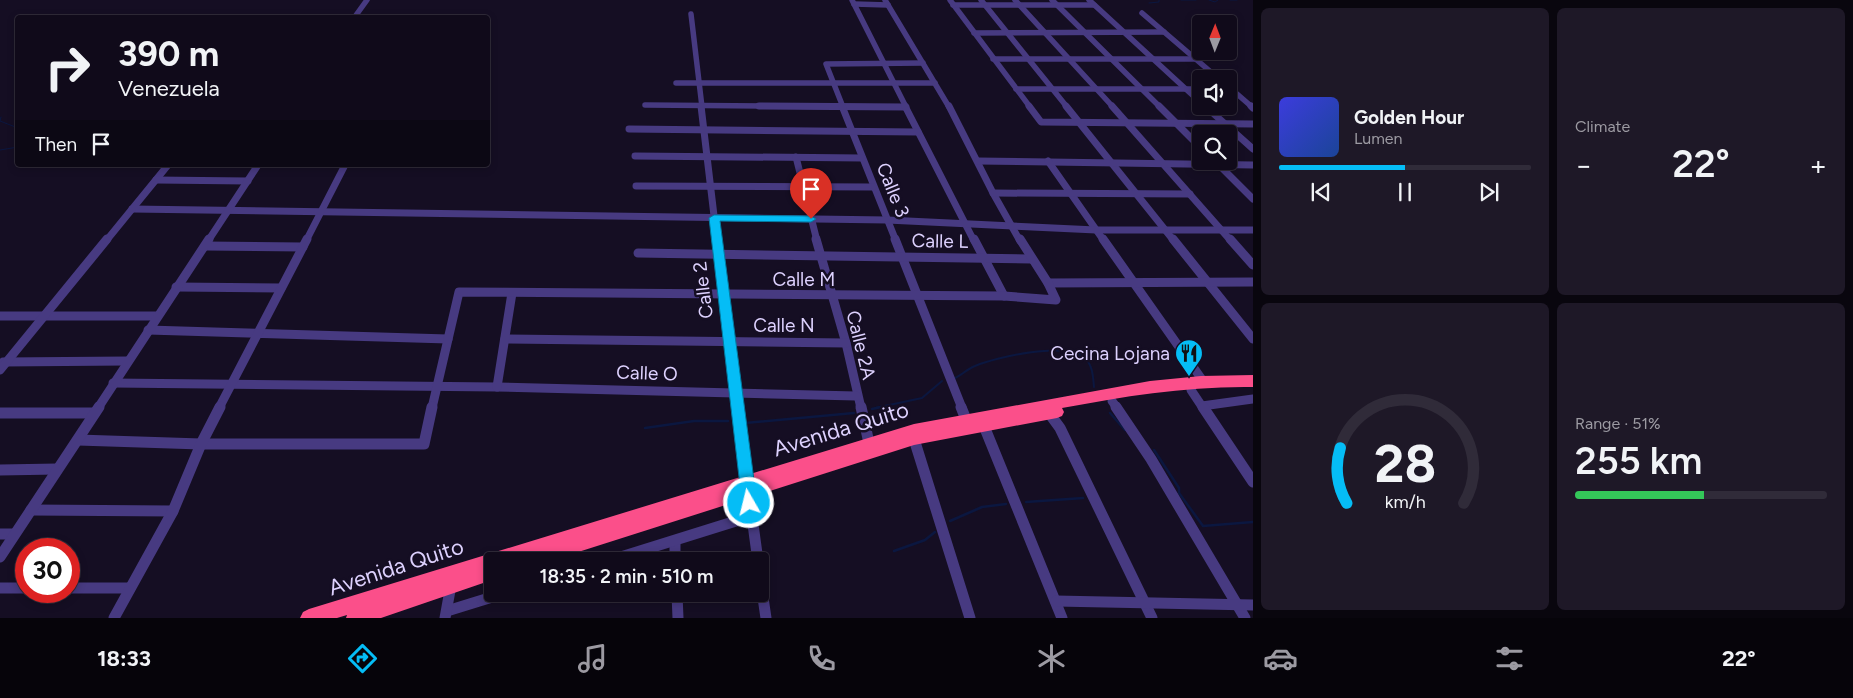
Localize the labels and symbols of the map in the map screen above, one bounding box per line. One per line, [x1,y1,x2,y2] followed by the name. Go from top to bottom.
[1192,15,1238,60] north arrow
[872,159,914,221] street label: Calle 3
[790,168,832,219] pin
[911,229,969,253] street label: Calle L
[688,260,718,320] street label: Calle 2
[773,268,835,291] street label: Calle M
[841,308,881,382] street label: Calle 2A
[753,314,815,337] street label: Calle N
[1174,338,1204,377] restaurant icon: Cecina Lojana
[1050,342,1170,365] place label: Cecina Lojana
[616,360,678,386] street label: Calle O
[770,396,912,462] street label: Avenida Quito
[722,476,774,528] position arrow
[325,532,467,602] street label: Avenida Quito
[15,538,80,603] speed limit sign: 30

